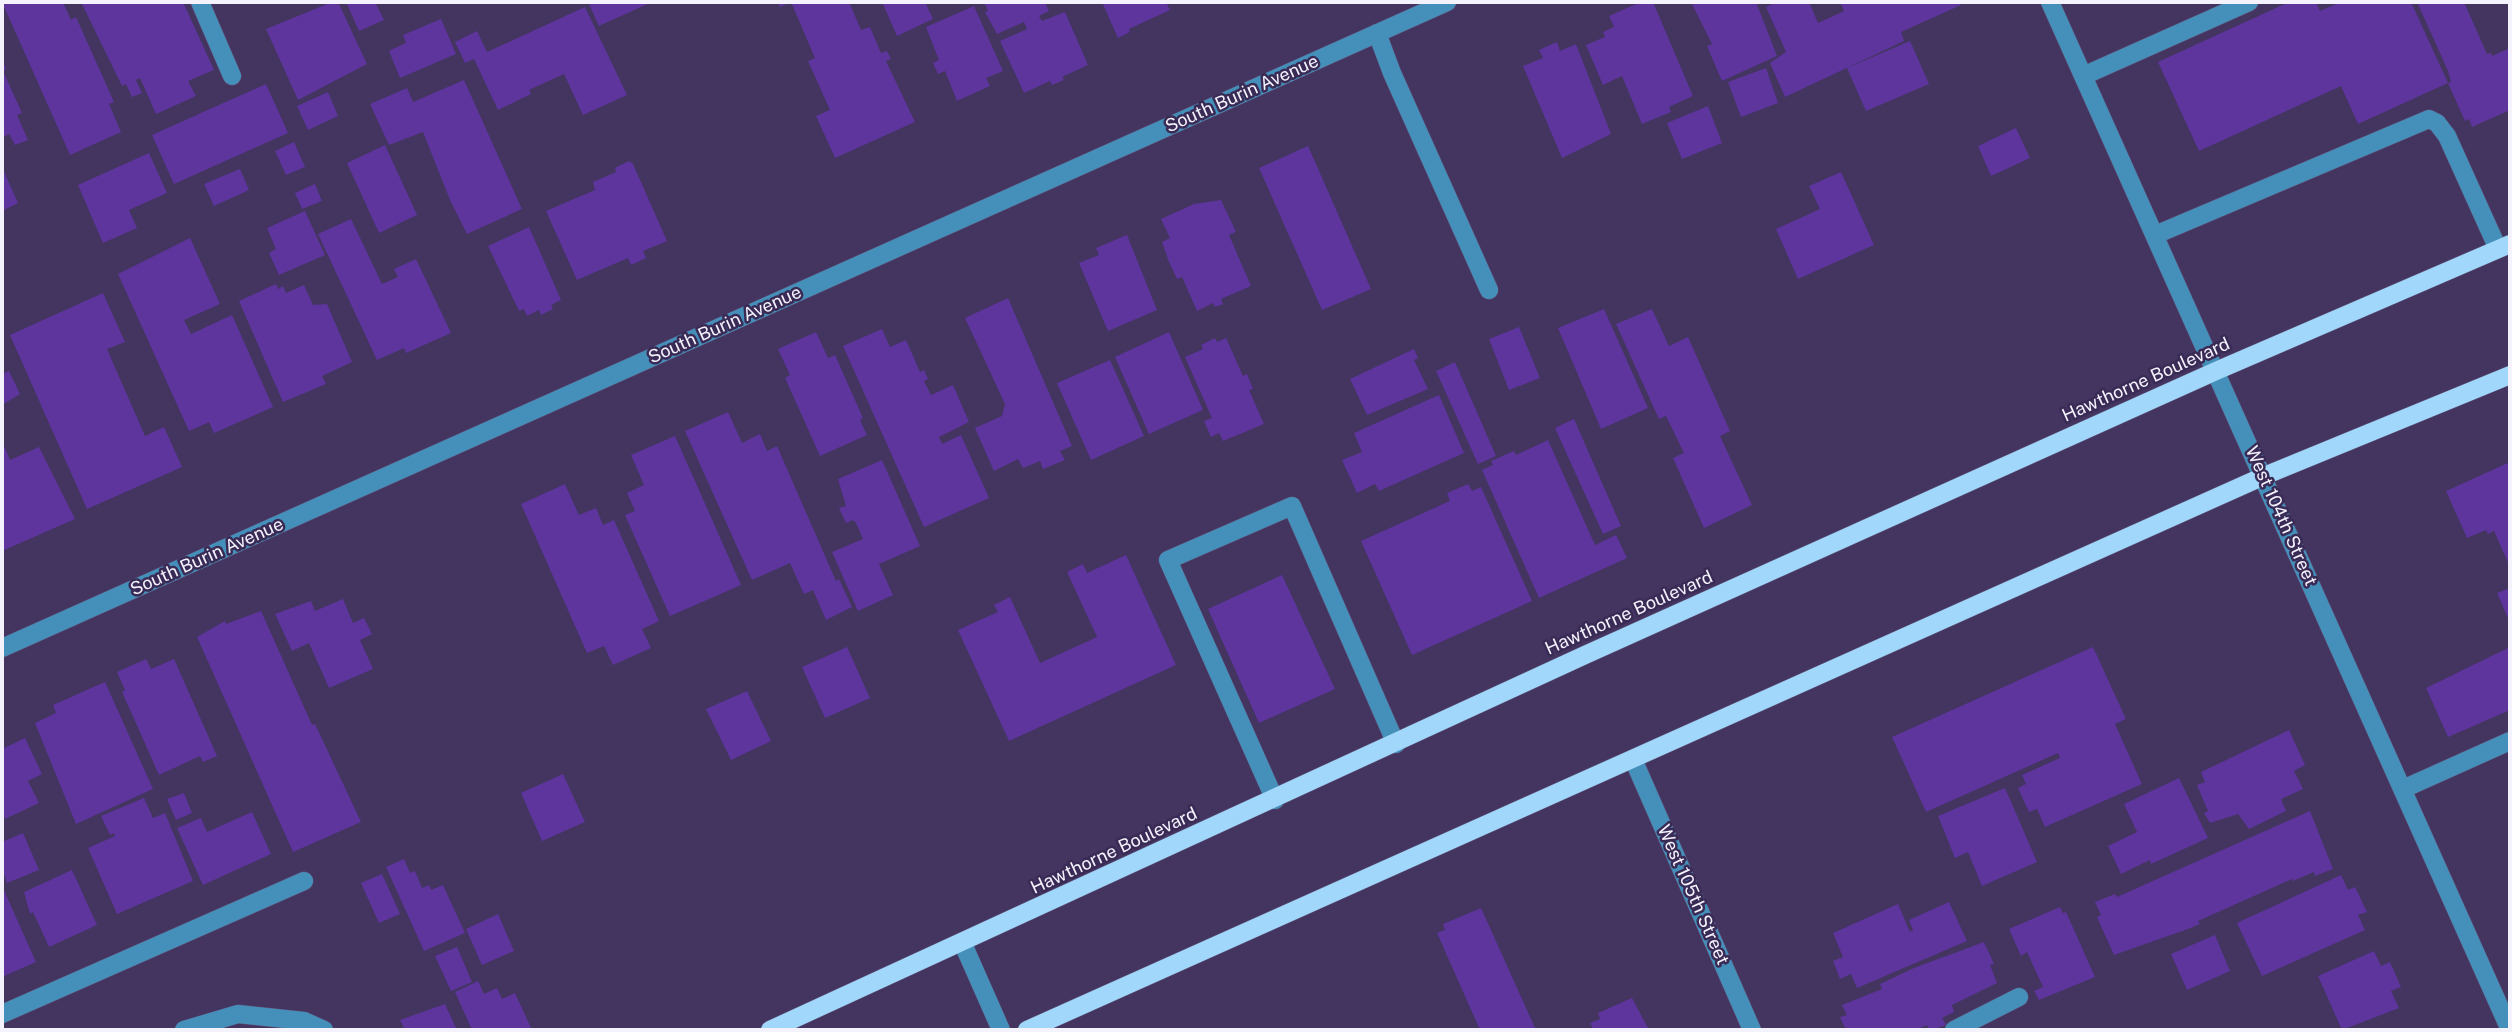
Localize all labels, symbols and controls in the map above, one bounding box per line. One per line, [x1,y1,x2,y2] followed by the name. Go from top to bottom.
[1162,51,1322,137] street label: South Burin Avenue
[645,282,805,368] street label: South Burin Avenue
[2059,333,2233,427] street label: Hawthorne Boulevard
[2240,443,2322,589] street label: West 104th Street
[127,514,287,600] street label: South Burin Avenue
[1542,566,1716,660] street label: Hawthorne Boulevard
[1027,803,1201,899] street label: Hawthorne Boulevard
[1652,822,1734,968] street label: West 105th Street

